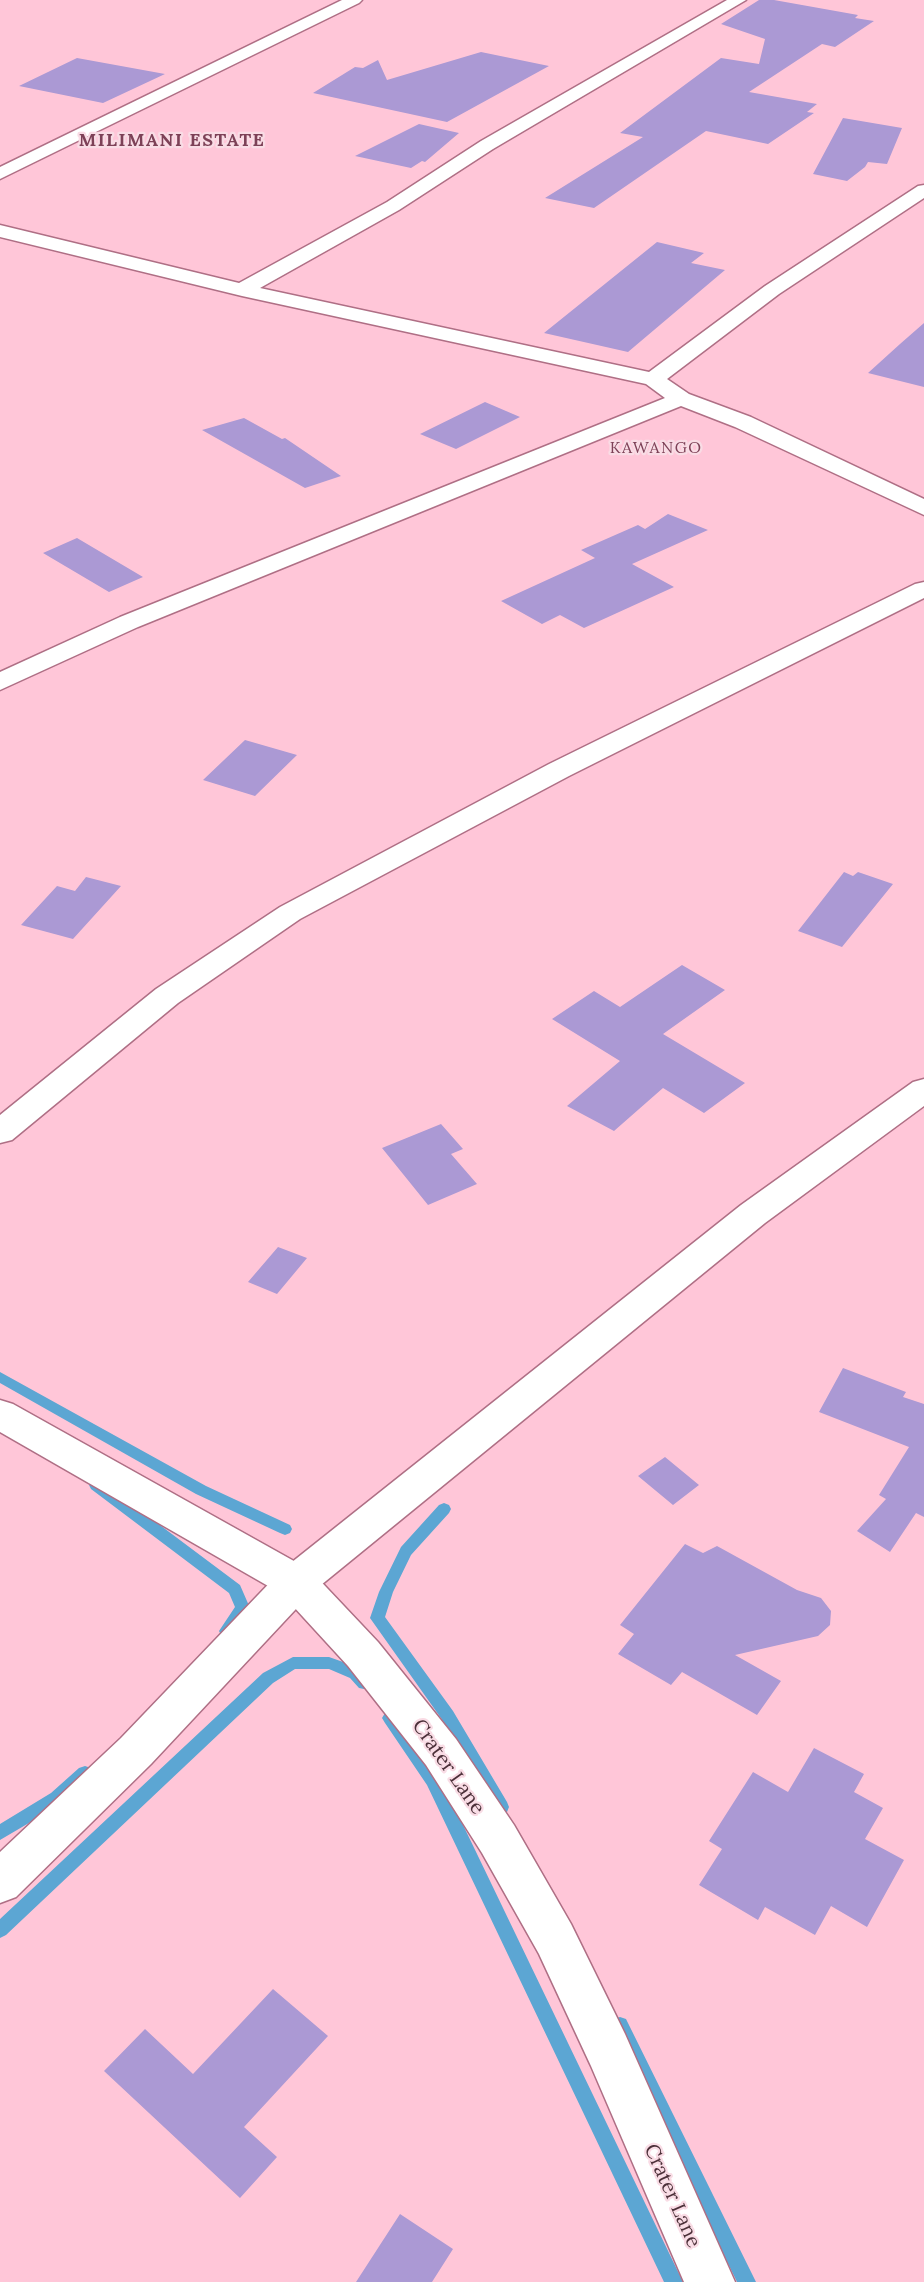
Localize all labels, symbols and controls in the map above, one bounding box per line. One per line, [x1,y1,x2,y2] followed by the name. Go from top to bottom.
[79,130,265,152] district label: MILIMANI ESTATE
[610,438,702,458] district label: KAWANGO
[406,1715,490,1819] street label: Crater Lane
[639,2141,705,2251] street label: Crater Lane

